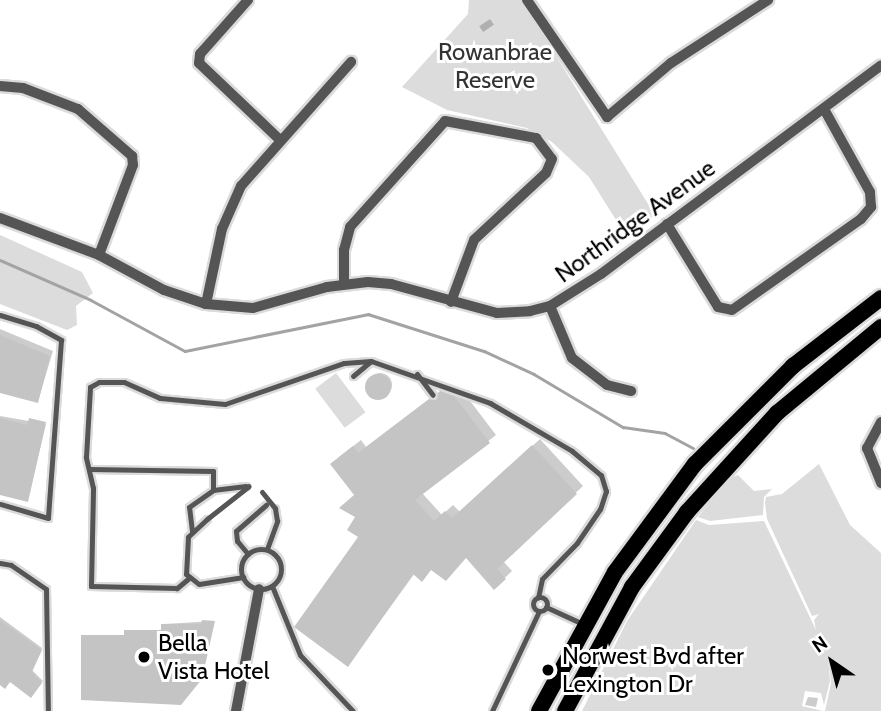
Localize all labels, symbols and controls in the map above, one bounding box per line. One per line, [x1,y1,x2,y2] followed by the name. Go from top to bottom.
[438,38,552,94] park label: Rowanbrae Reserve
[550,153,720,289] street label: Northridge Avenue
[797,627,867,697] north arrow
[158,629,269,685] place label: Bella Vista Hotel
[808,631,832,658] text: N
[562,642,744,698] place label: Norwest Bvd after Lexington Dr
[136,649,152,665] marker: Bella Vista Hotel
[540,662,556,678] marker: Norwest Bvd after Lexington Dr

